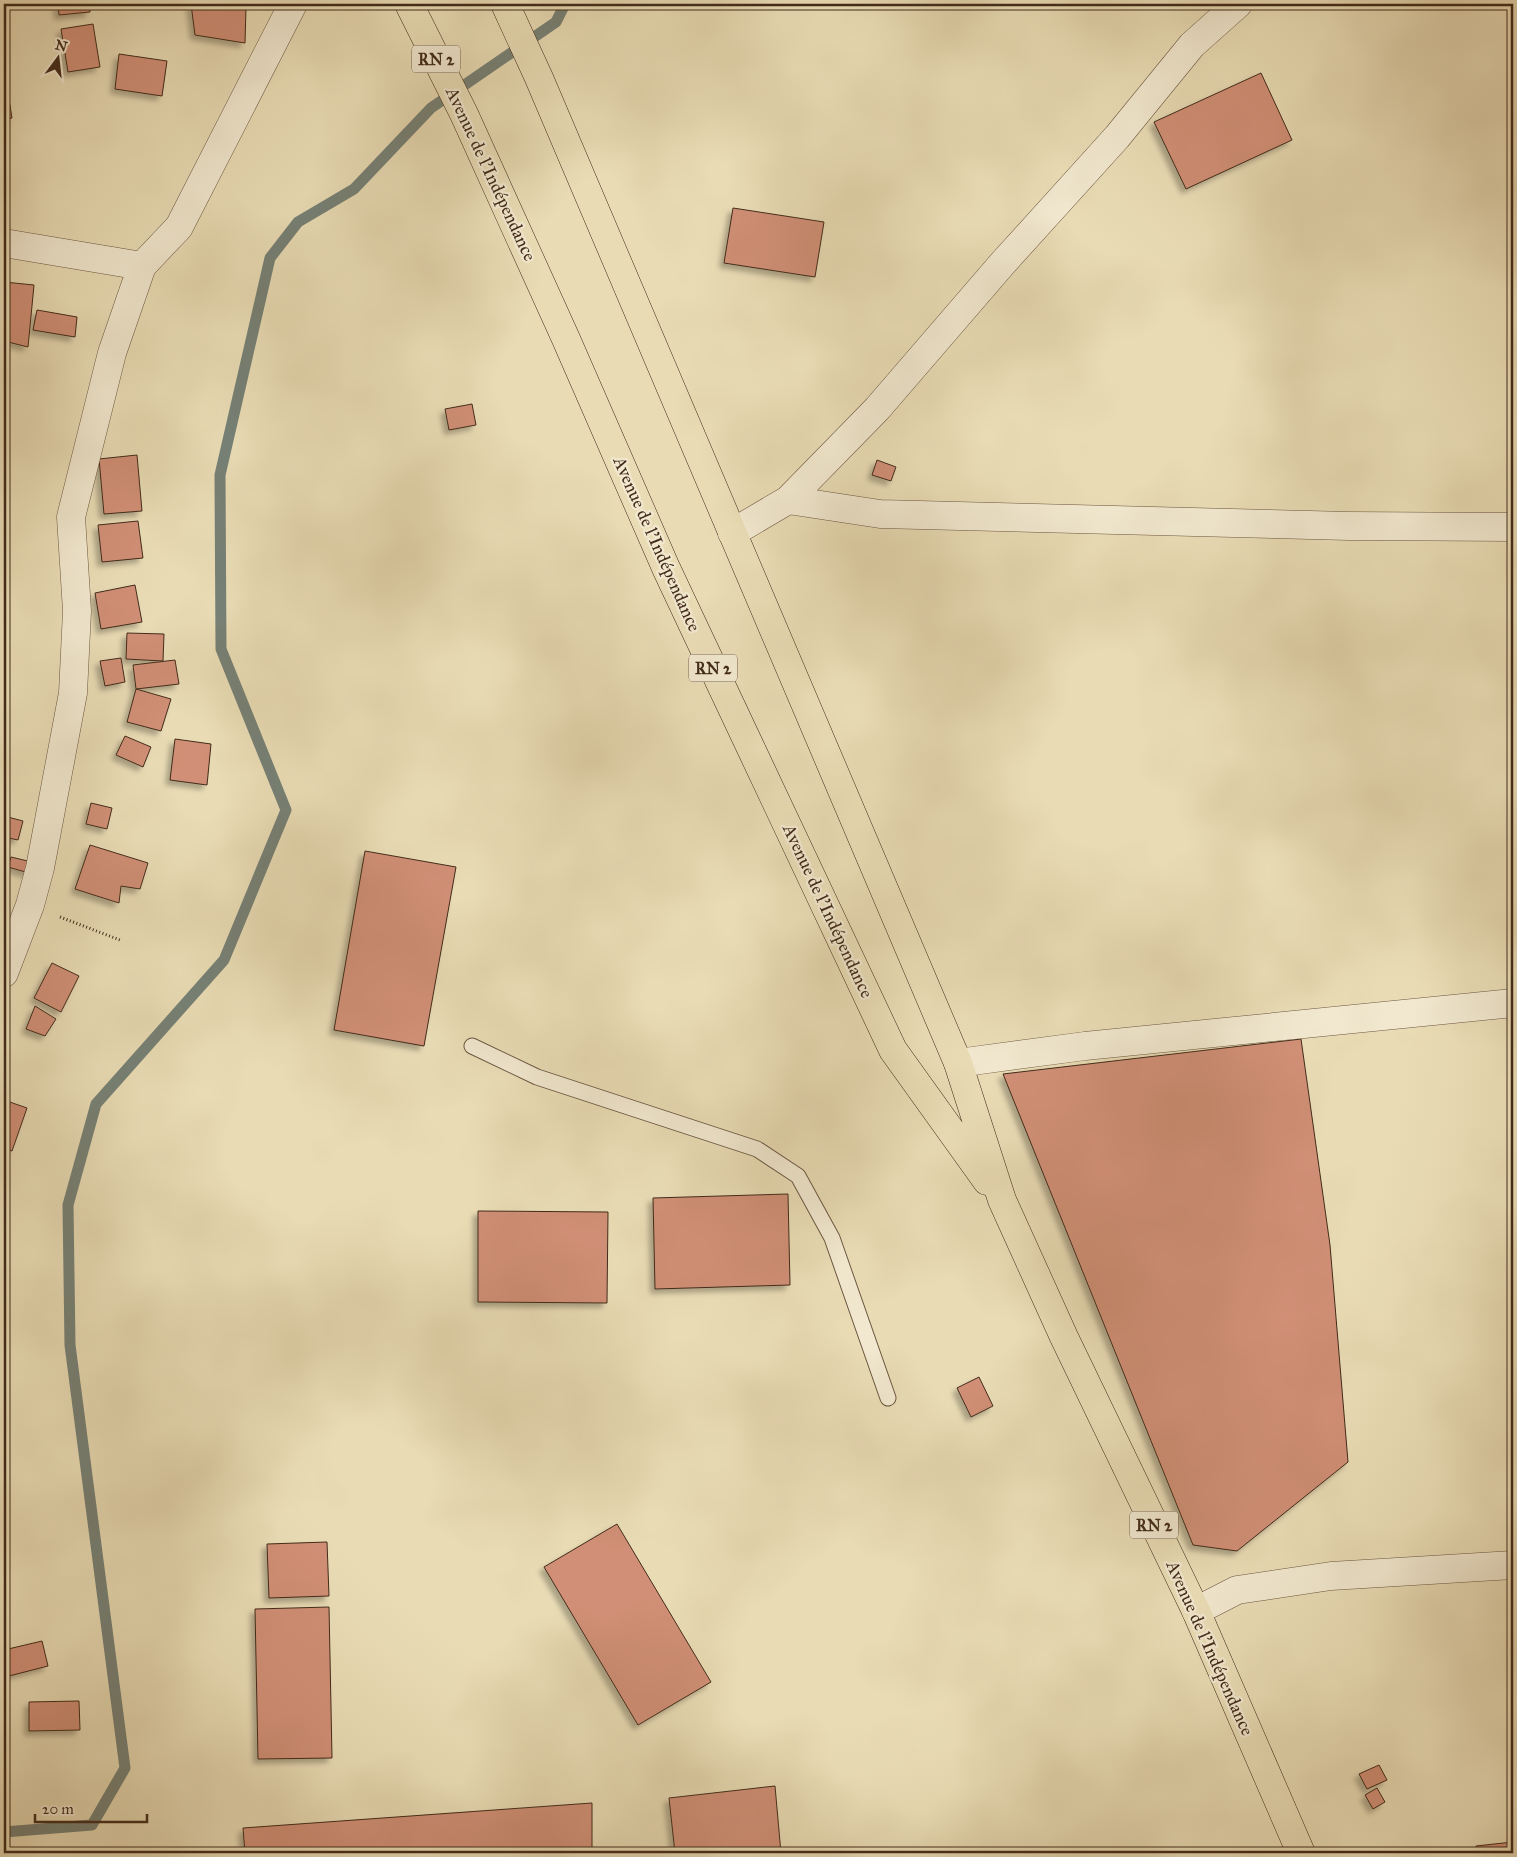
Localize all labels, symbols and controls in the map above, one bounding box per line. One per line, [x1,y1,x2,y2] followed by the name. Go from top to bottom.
[32,32,82,82] north arrow
[53,36,69,56] text: N
[412,46,460,72] road number: RN 2
[441,83,541,264] street label: Avenue de l'Indépendance
[608,452,706,635] street label: Avenue de l'Indépendance
[689,654,737,681] road number: RN 2
[778,820,878,1001] street label: Avenue de l'Indépendance
[1130,1512,1178,1538] road number: RN 2
[1161,1556,1259,1739] street label: Avenue de l'Indépendance
[35,1792,148,1824] scale bar
[42,1800,74,1818] text: 20 m

